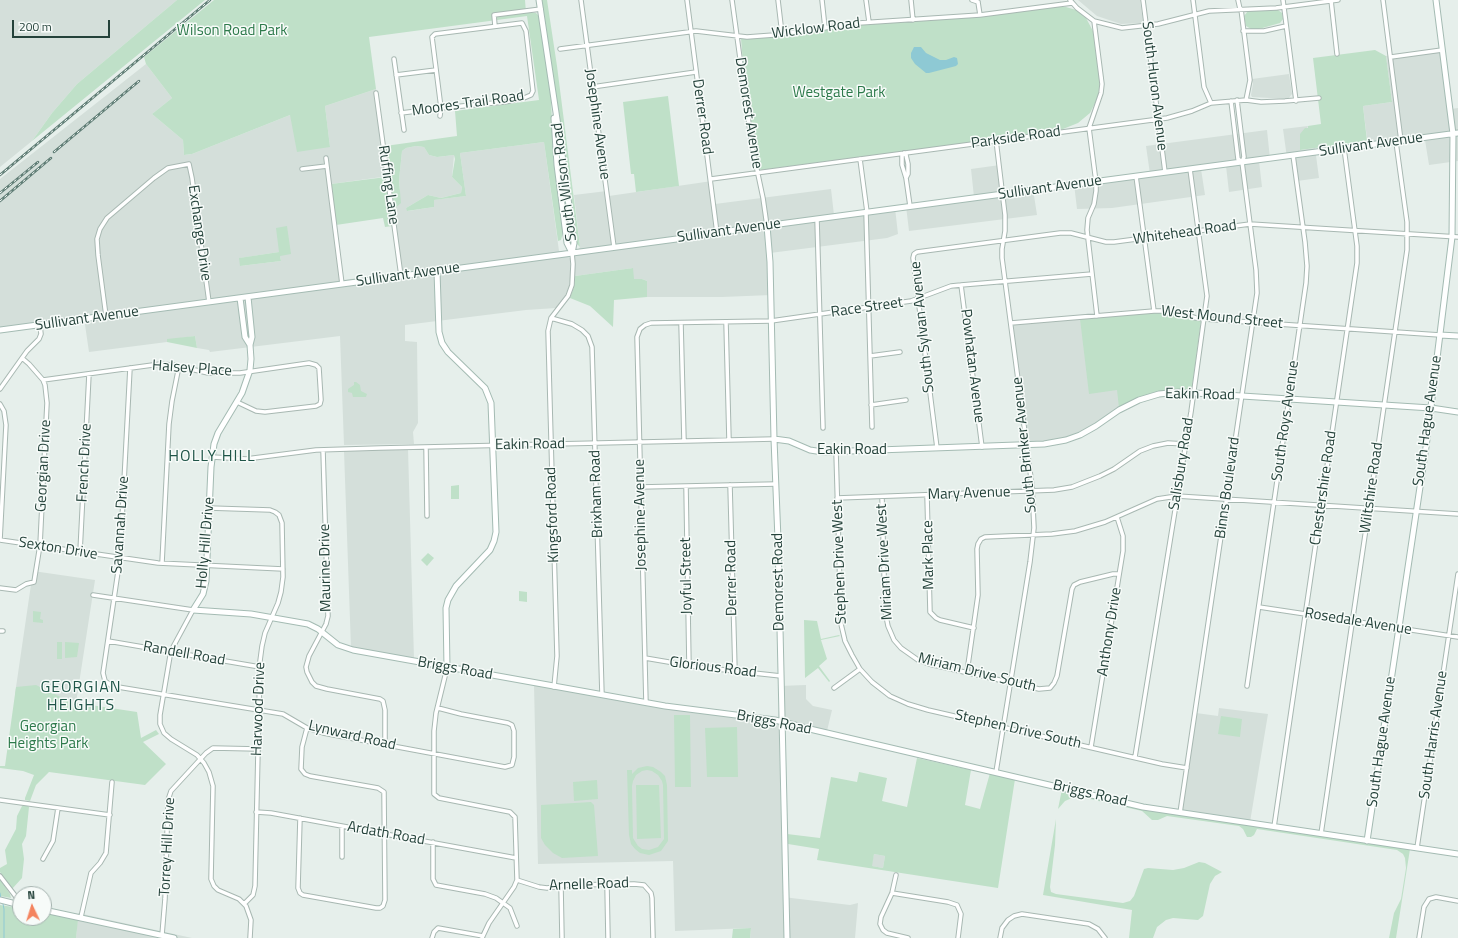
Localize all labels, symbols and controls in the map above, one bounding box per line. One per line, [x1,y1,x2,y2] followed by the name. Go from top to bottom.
[14,12,112,38] scale bar
[771,15,861,43] street label: Wicklow Road
[19,17,52,36] text: 200 m
[1137,20,1171,152] street label: South Huron Avenue
[177,22,287,40] park label: Wilson Road Park
[730,56,766,170] street label: Demorest Avenue
[580,67,614,181] street label: Josephine Avenue
[688,78,716,156] street label: Derrer Road
[793,84,885,102] park label: Westgate Park
[411,87,525,121] street label: Moores Trail Road
[549,122,581,242] street label: South Wilson Road
[970,123,1062,153] street label: Parkside Road
[1318,129,1424,161] street label: Sullivant Avenue
[374,144,402,226] street label: Ruffing Lane
[997,172,1103,204] street label: Sullivant Avenue
[183,184,215,282] street label: Exchange Drive
[676,215,782,247] street label: Sullivant Avenue
[1132,217,1238,249] street label: Whitehead Road
[355,259,461,291] street label: Sullivant Avenue
[907,260,939,394] street label: South Sylvan Avenue
[830,294,904,322] street label: Race Street
[34,303,140,335] street label: Sullivant Avenue
[1160,303,1284,333] street label: West Mound Street
[956,308,988,424] street label: Powhatan Avenue
[1410,355,1446,487] street label: South Hague Avenue
[151,357,233,381] street label: Halsey Place
[1269,359,1303,483] street label: South Roys Avenue
[1009,376,1041,514] street label: South Brinker Avenue
[1165,385,1235,405] street label: Eakin Road
[1166,416,1198,512] street label: Salisbury Road
[33,419,55,513] street label: Georgian Drive
[74,423,96,503] street label: French Drive
[1307,430,1341,546] street label: Chestershire Road
[495,435,565,455] street label: Eakin Road
[1212,436,1244,540] street label: Binns Boulevard
[817,441,887,459] street label: Eakin Road
[1357,441,1387,535] street label: Wiltshire Road
[168,447,256,467] district label: HOLLY HILL
[586,450,608,538] street label: Brixham Road
[631,459,651,571] street label: Josephine Avenue
[542,467,564,563] street label: Kingsford Road
[109,476,133,574] street label: Savannah Drive
[927,484,1011,504] street label: Mary Avenue
[193,496,219,590] street label: Holly Hill Drive
[829,499,851,625] street label: Stephen Drive West
[873,503,897,621] street label: Miriam Drive West
[919,520,939,590] street label: Mark Place
[316,524,336,612] street label: Maurine Drive
[769,533,789,631] street label: Demorest Road
[17,534,99,564] street label: Sexton Drive
[677,537,697,615] street label: Joyful Street
[722,540,742,616] street label: Derrer Road
[1094,586,1126,678] street label: Anthony Drive
[1303,605,1413,639] street label: Rosedale Avenue
[142,638,226,670] street label: Randell Road
[916,650,1038,696] street label: Miriam Drive South
[416,654,494,684] street label: Briggs Road
[668,654,758,682] street label: Glorious Road
[248,662,270,756] street label: Harwood Drive
[1416,670,1452,800] street label: South Harris Avenue
[1364,676,1400,808] street label: South Hague Avenue
[40,678,122,716] district label: GEORGIAN HEIGHTS
[735,707,813,739] street label: Briggs Road
[953,707,1083,753] street label: Stephen Drive South
[306,717,398,755] street label: Lynward Road
[8,718,88,753] park label: Georgian Heights Park
[1051,777,1129,811] street label: Briggs Road
[156,797,180,897] street label: Torrey Hill Drive
[346,818,426,850] street label: Ardath Road
[549,875,629,895] street label: Arnelle Road
[12,886,52,926] north arrow
[27,887,36,903] text: N

